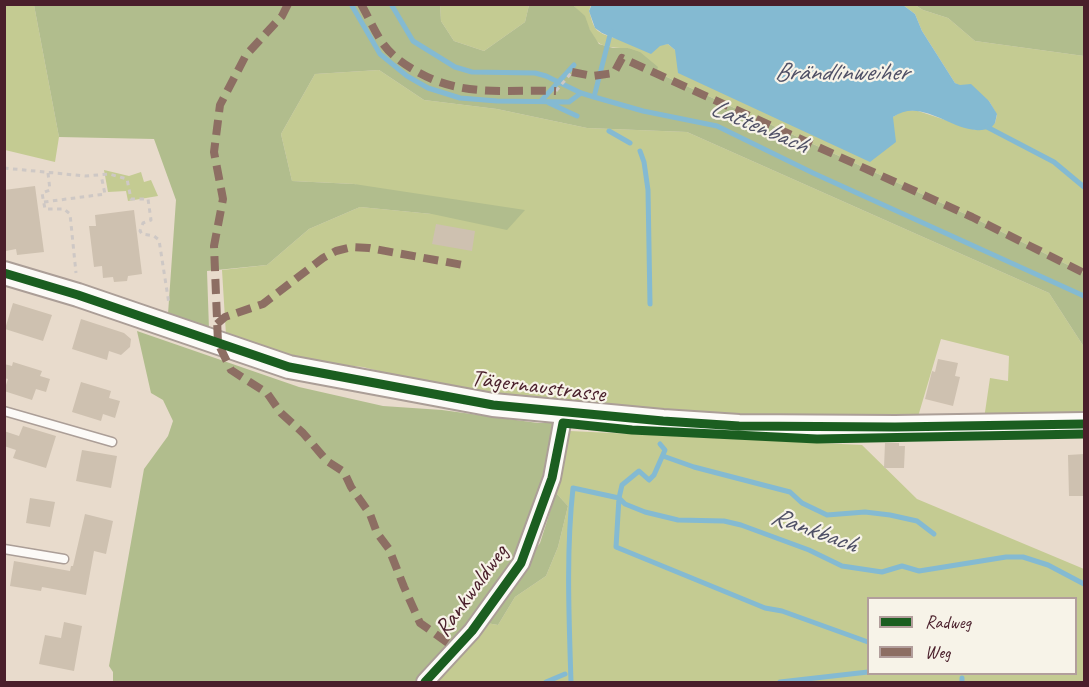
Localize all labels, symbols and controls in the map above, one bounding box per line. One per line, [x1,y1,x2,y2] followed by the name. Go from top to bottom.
[774,57,908,89] water label: Brändlinweiher
[706,93,812,161] water label: Lattenbach
[469,364,607,410] street label: Tägernaustrasse
[767,501,861,561] water label: Rankbach
[429,539,515,643] street label: Rankwaldweg
[867,597,1077,675] legend
[925,611,971,633] text: Radweg
[925,641,950,663] text: Weg

